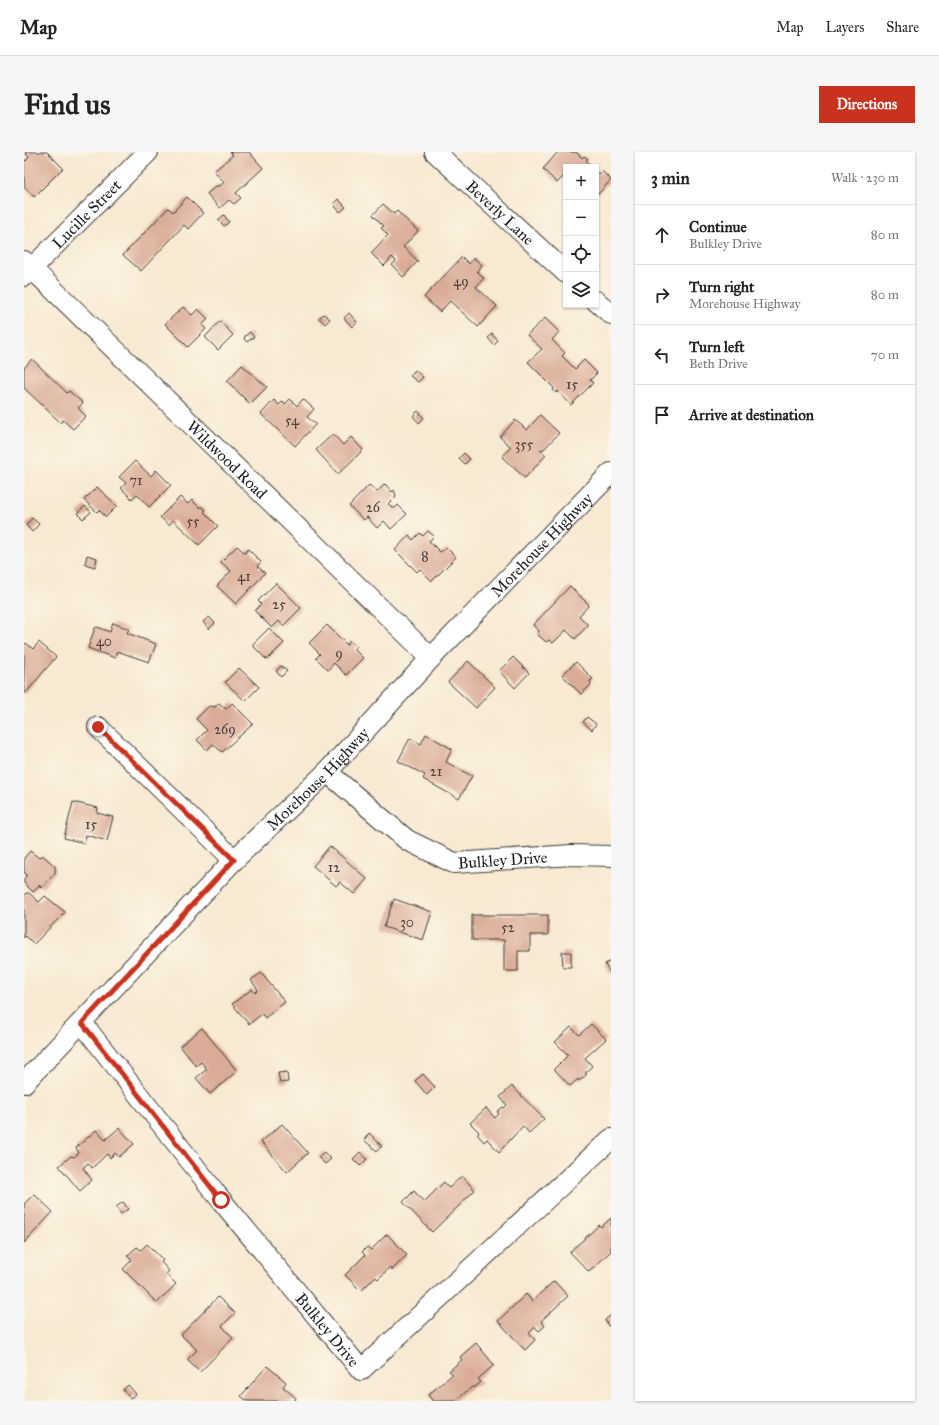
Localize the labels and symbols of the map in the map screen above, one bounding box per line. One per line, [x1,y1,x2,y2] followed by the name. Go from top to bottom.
[48,175,125,252] street label: Lucille Street
[462,176,539,249] street label: Beverly Lane
[453,273,469,290] house number: 49
[566,376,578,393] house number: 15
[285,412,300,429] house number: 54
[183,416,271,502] street label: Wildwood Road
[515,436,534,453] house number: 355
[129,472,143,489] house number: 71
[487,488,596,600] street label: Morehouse Highway
[366,499,381,516] house number: 26
[186,513,200,530] house number: 55
[421,548,429,565] house number: 8
[237,568,251,585] house number: 41
[272,596,286,613] house number: 25
[96,633,112,650] house number: 40
[335,645,343,662] house number: 9
[89,718,107,736] route end
[214,721,236,738] house number: 269
[262,723,373,834] street label: Morehouse Highway
[430,763,443,780] house number: 21
[85,816,97,833] house number: 15
[457,847,548,872] street label: Bulkley Drive
[328,859,340,876] house number: 12
[400,914,414,931] house number: 30
[501,919,515,936] house number: 52
[212,1191,230,1209] route start
[292,1289,364,1371] street label: Bulkley Drive

